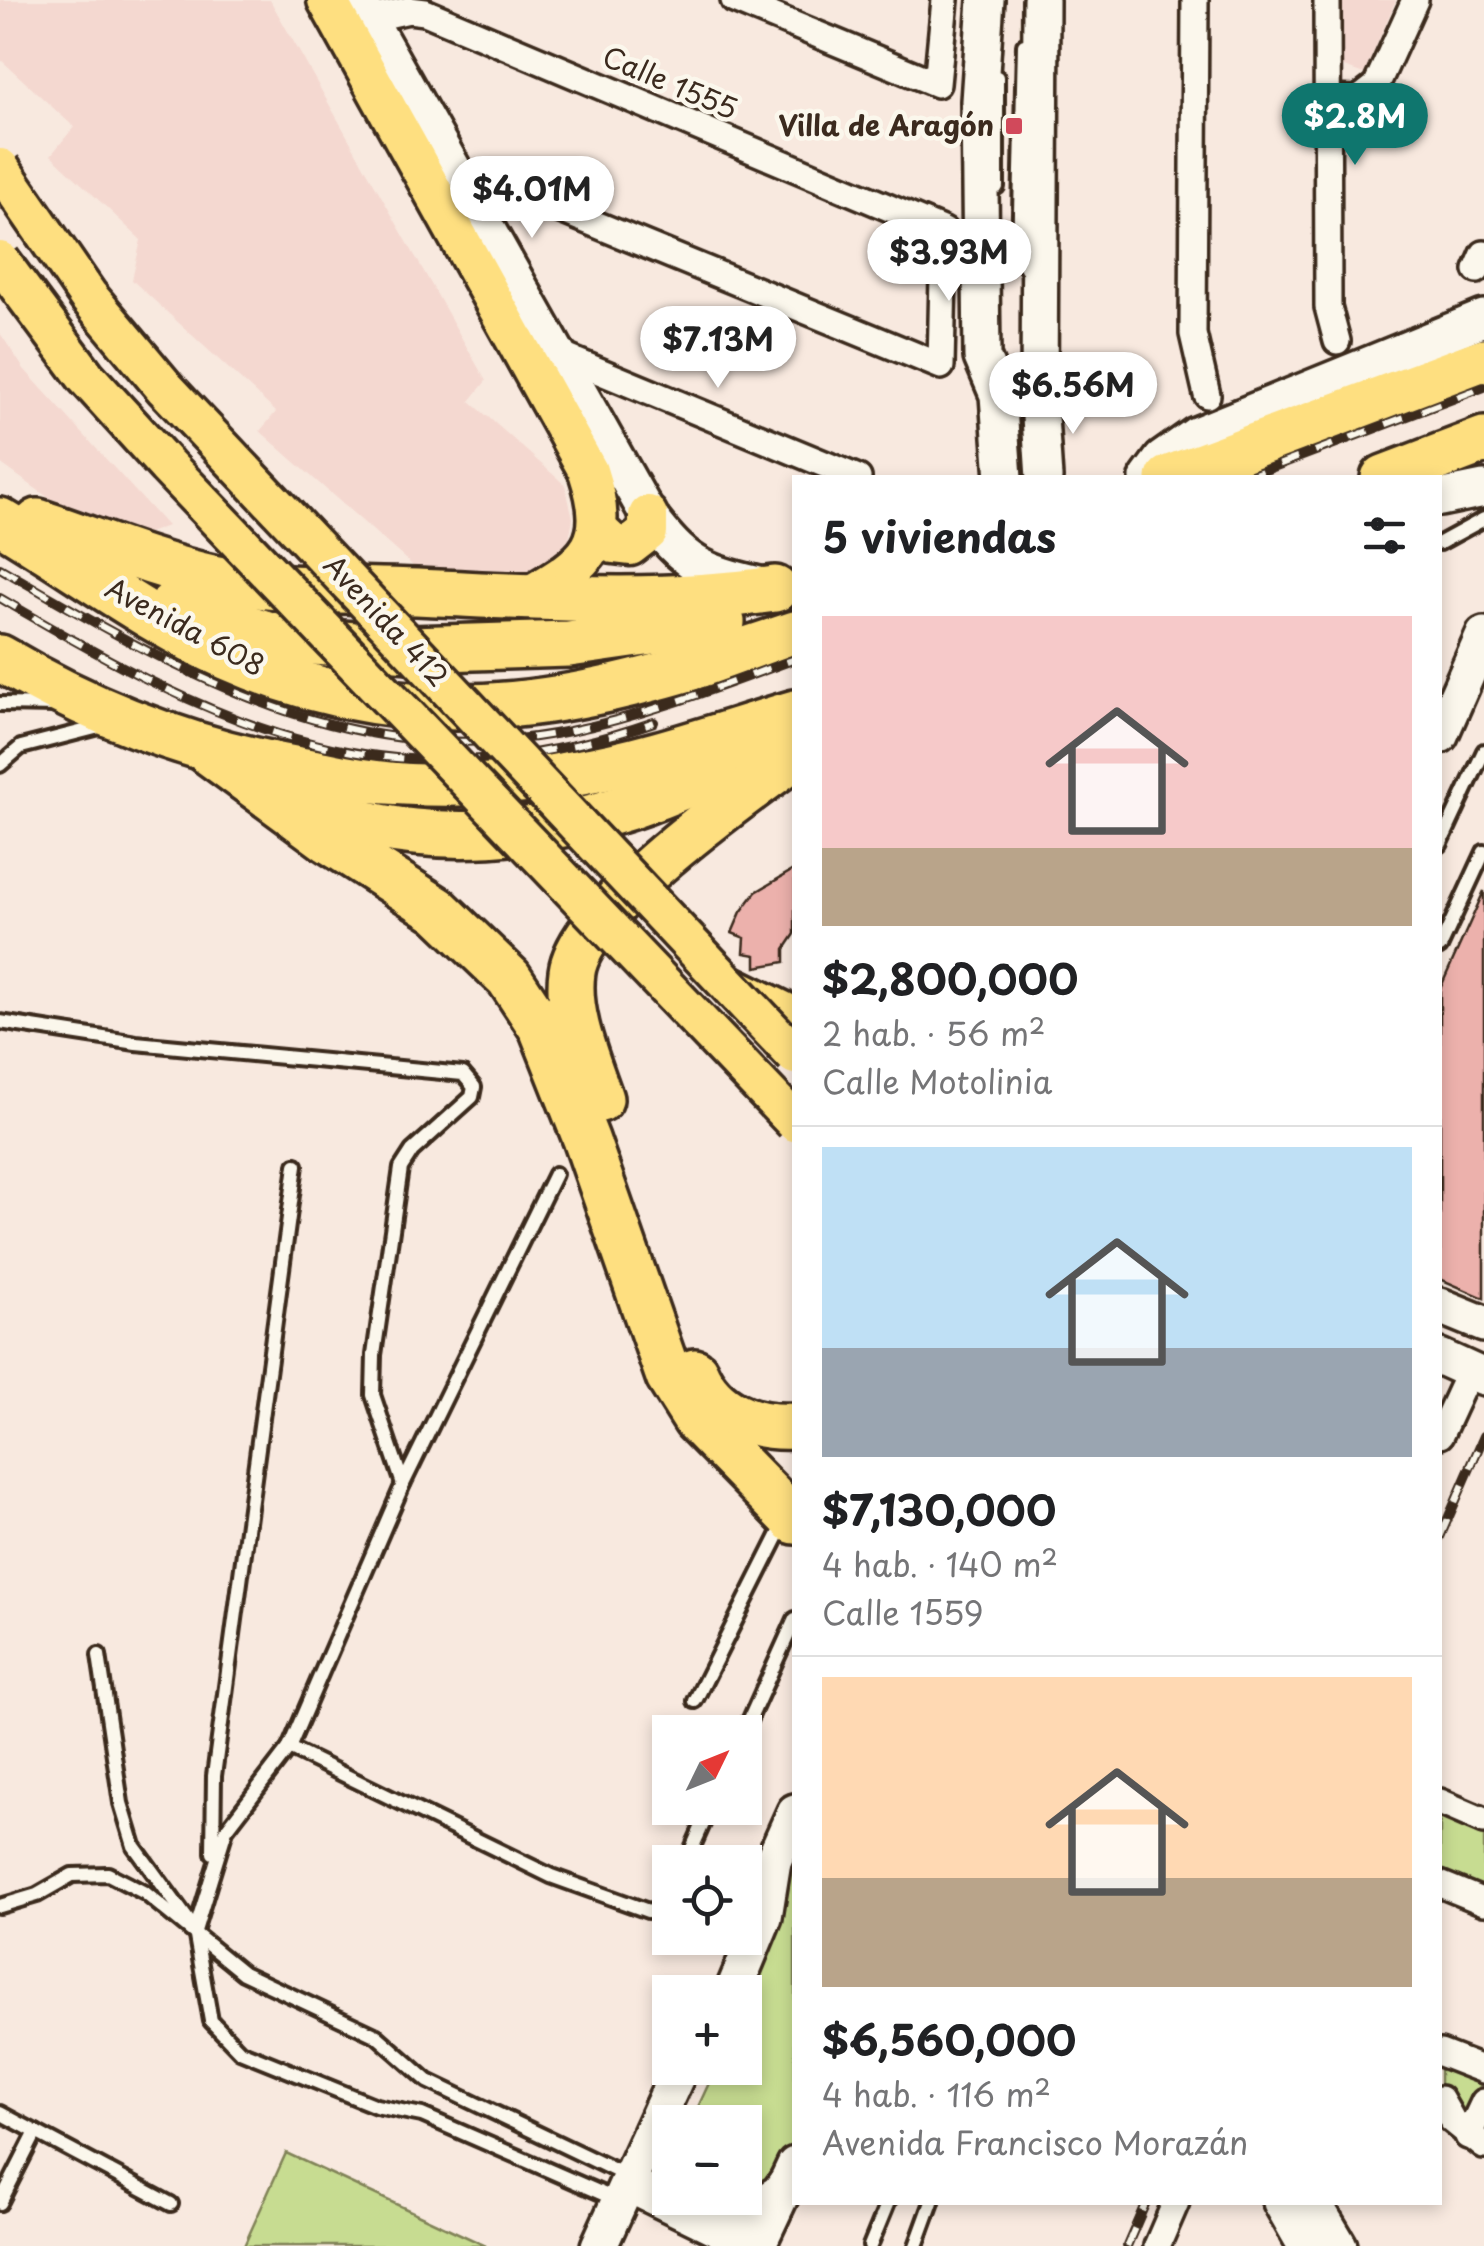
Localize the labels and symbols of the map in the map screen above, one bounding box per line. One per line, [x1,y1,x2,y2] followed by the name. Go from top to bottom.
[596,34,745,129] street label: Calle 1555
[1285,83,1425,168] pin: $2.8M
[778,103,994,146] place label: Villa de Aragón
[1003,115,1025,137] marker: Villa de Aragón
[451,156,613,241] pin: $4.01M
[868,219,1030,304] pin: $3.93M
[637,306,799,391] pin: $7.13M
[992,352,1154,437] pin: $6.56M
[314,544,460,696] street label: Avenida 412
[98,566,273,686] street label: Avenida 608
[652,1715,762,1825] north arrow

